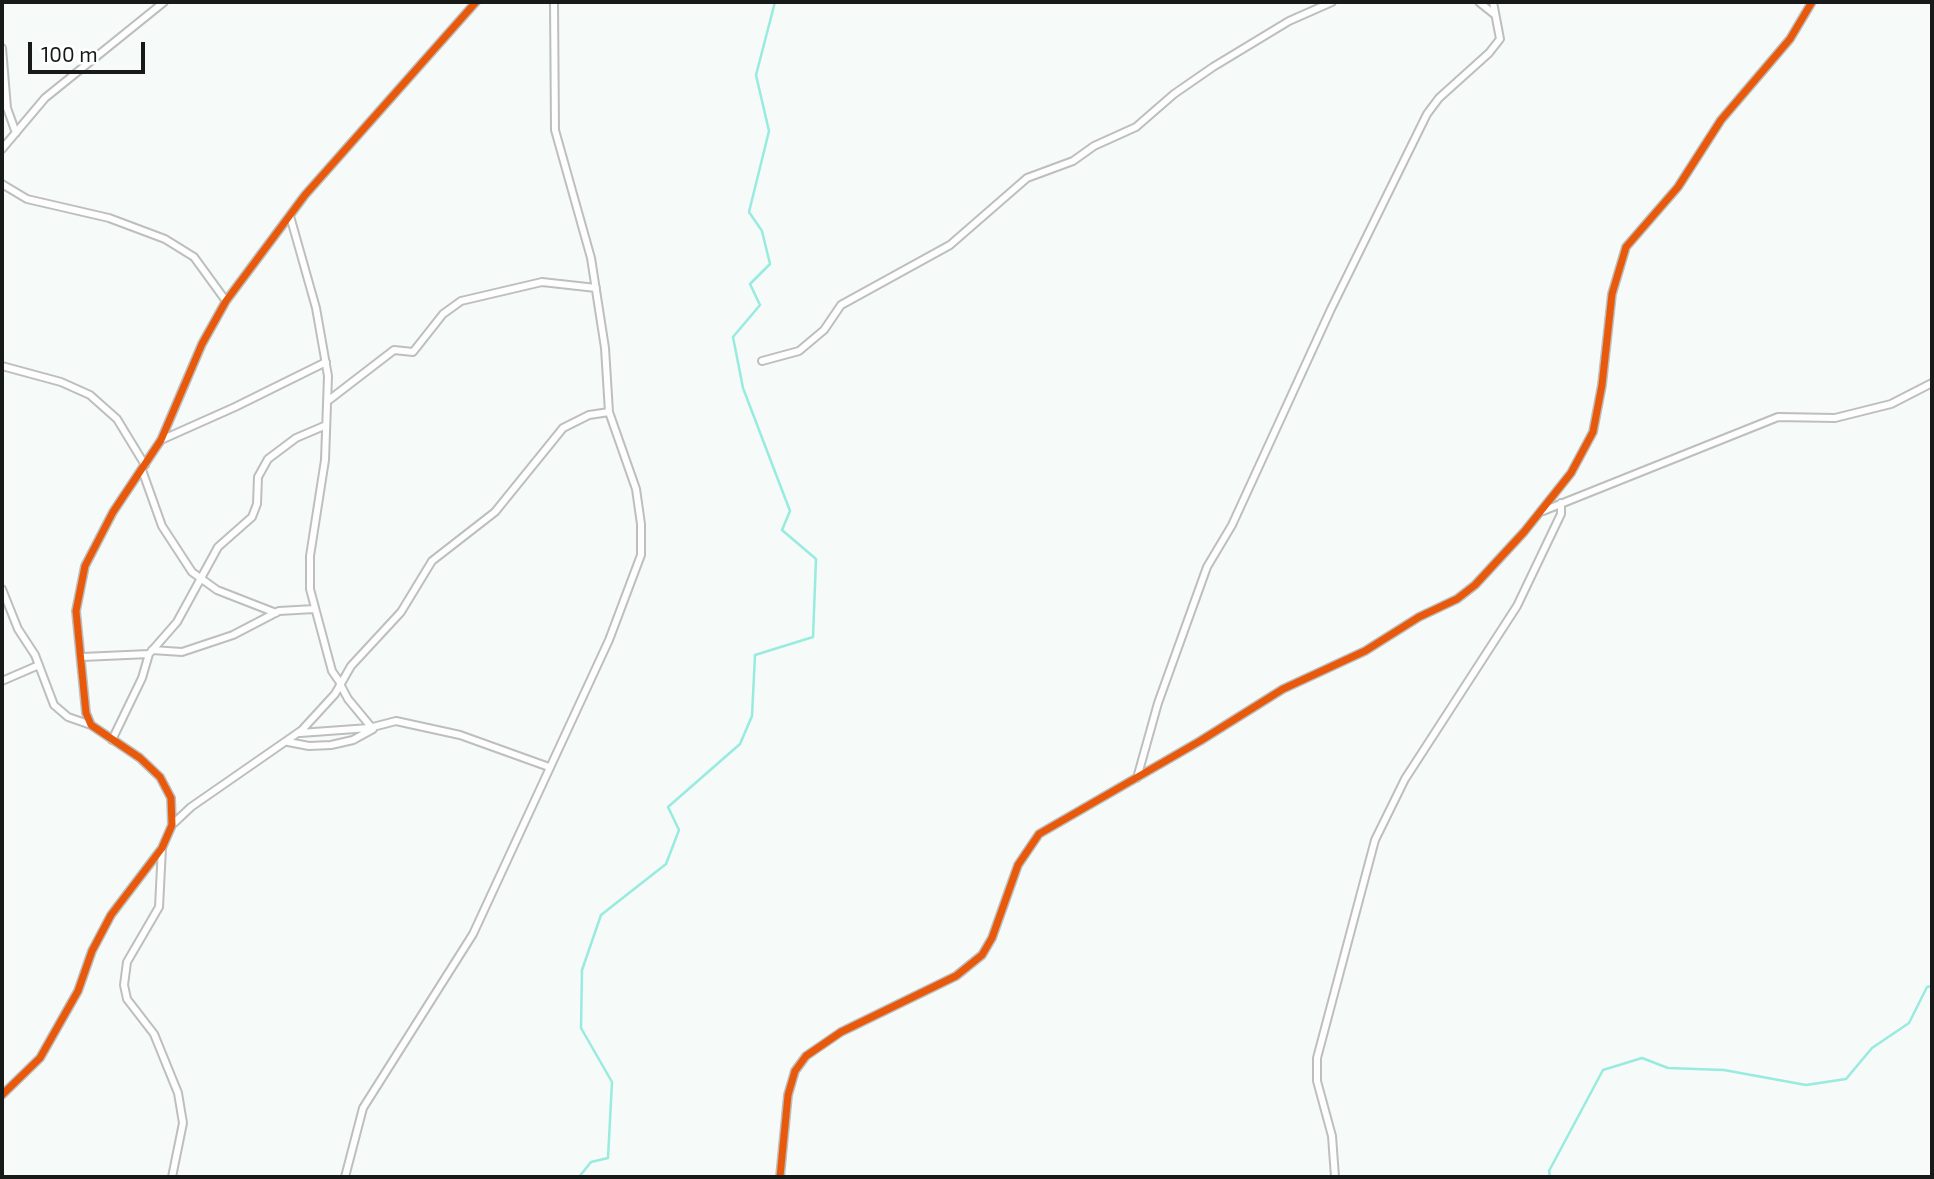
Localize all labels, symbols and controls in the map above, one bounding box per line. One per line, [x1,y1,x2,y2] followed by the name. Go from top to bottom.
[32,28,149,72] scale bar
[41,41,98,66] text: 100 m

